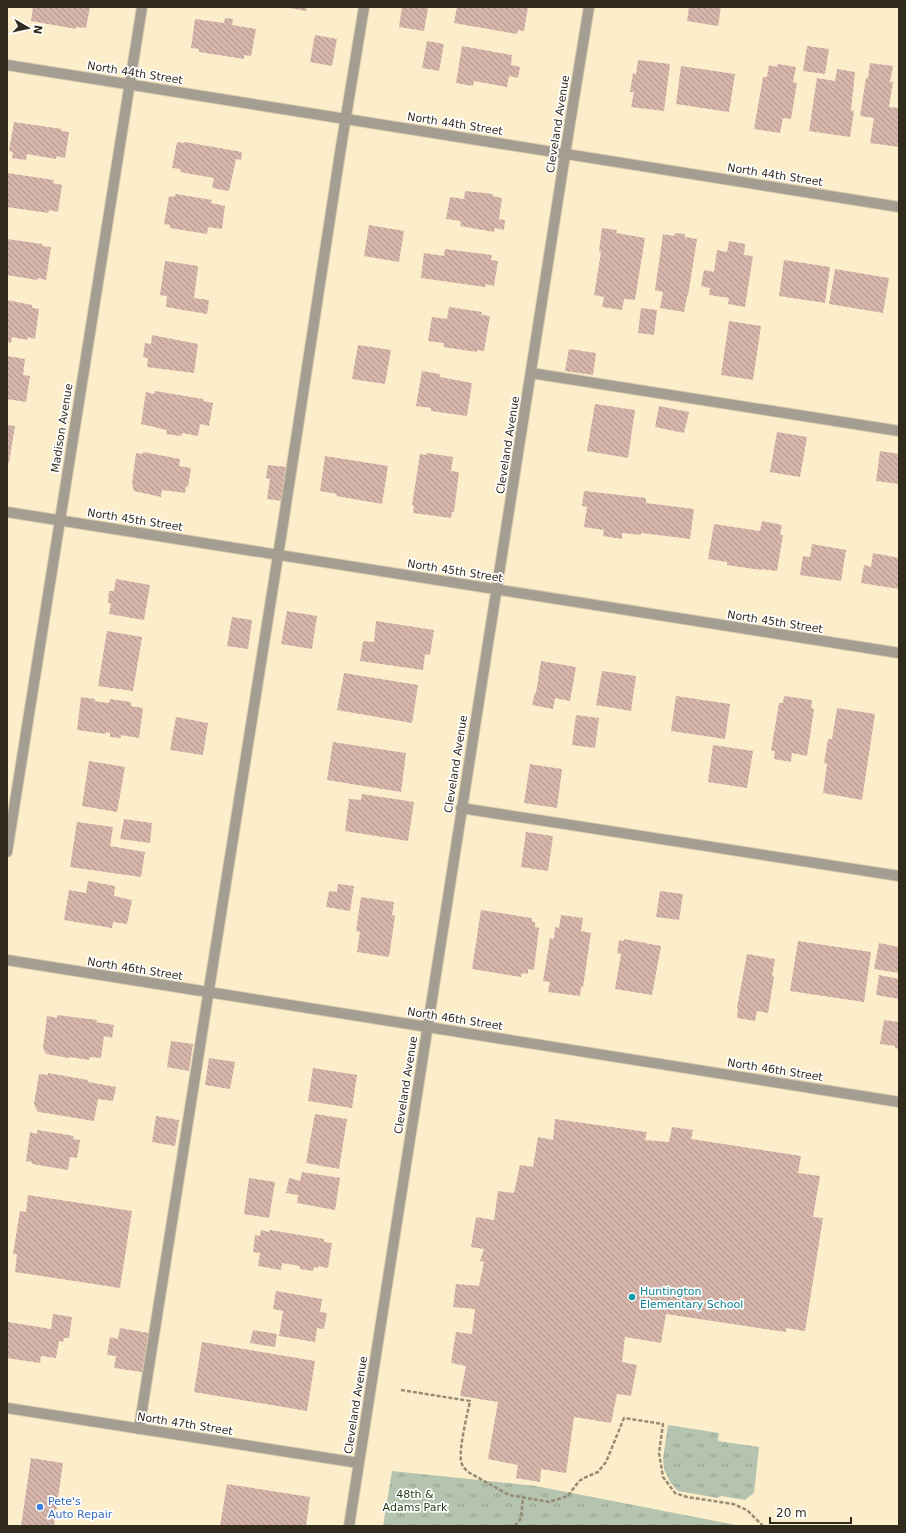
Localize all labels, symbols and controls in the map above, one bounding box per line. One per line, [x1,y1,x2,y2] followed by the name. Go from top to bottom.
[8,8,48,48] north arrow
[30,24,45,35] text: N
[86,59,184,87] street label: North 44th Street
[544,74,572,174] street label: Cleveland Avenue
[406,110,504,138] street label: North 44th Street
[726,161,824,189] street label: North 44th Street
[49,382,76,474] street label: Madison Avenue
[494,395,522,495] street label: Cleveland Avenue
[86,506,184,534] street label: North 45th Street
[406,557,504,585] street label: North 45th Street
[726,608,824,636] street label: North 45th Street
[442,714,470,814] street label: Cleveland Avenue
[86,955,184,983] street label: North 46th Street
[406,1005,504,1033] street label: North 46th Street
[392,1035,420,1135] street label: Cleveland Avenue
[726,1056,824,1084] street label: North 46th Street
[640,1285,743,1311] place label: Huntington Elementary School
[627,1292,637,1302] marker: Huntington Elementary School
[342,1355,370,1455] street label: Cleveland Avenue
[136,1410,234,1438] street label: North 47th Street
[383,1488,448,1514] park label: 48th & Adams Park
[48,1495,113,1521] place label: Pete's Auto Repair
[770,1499,851,1525] scale bar
[35,1502,45,1512] marker: Pete's Auto Repair
[776,1506,807,1520] text: 20 m

